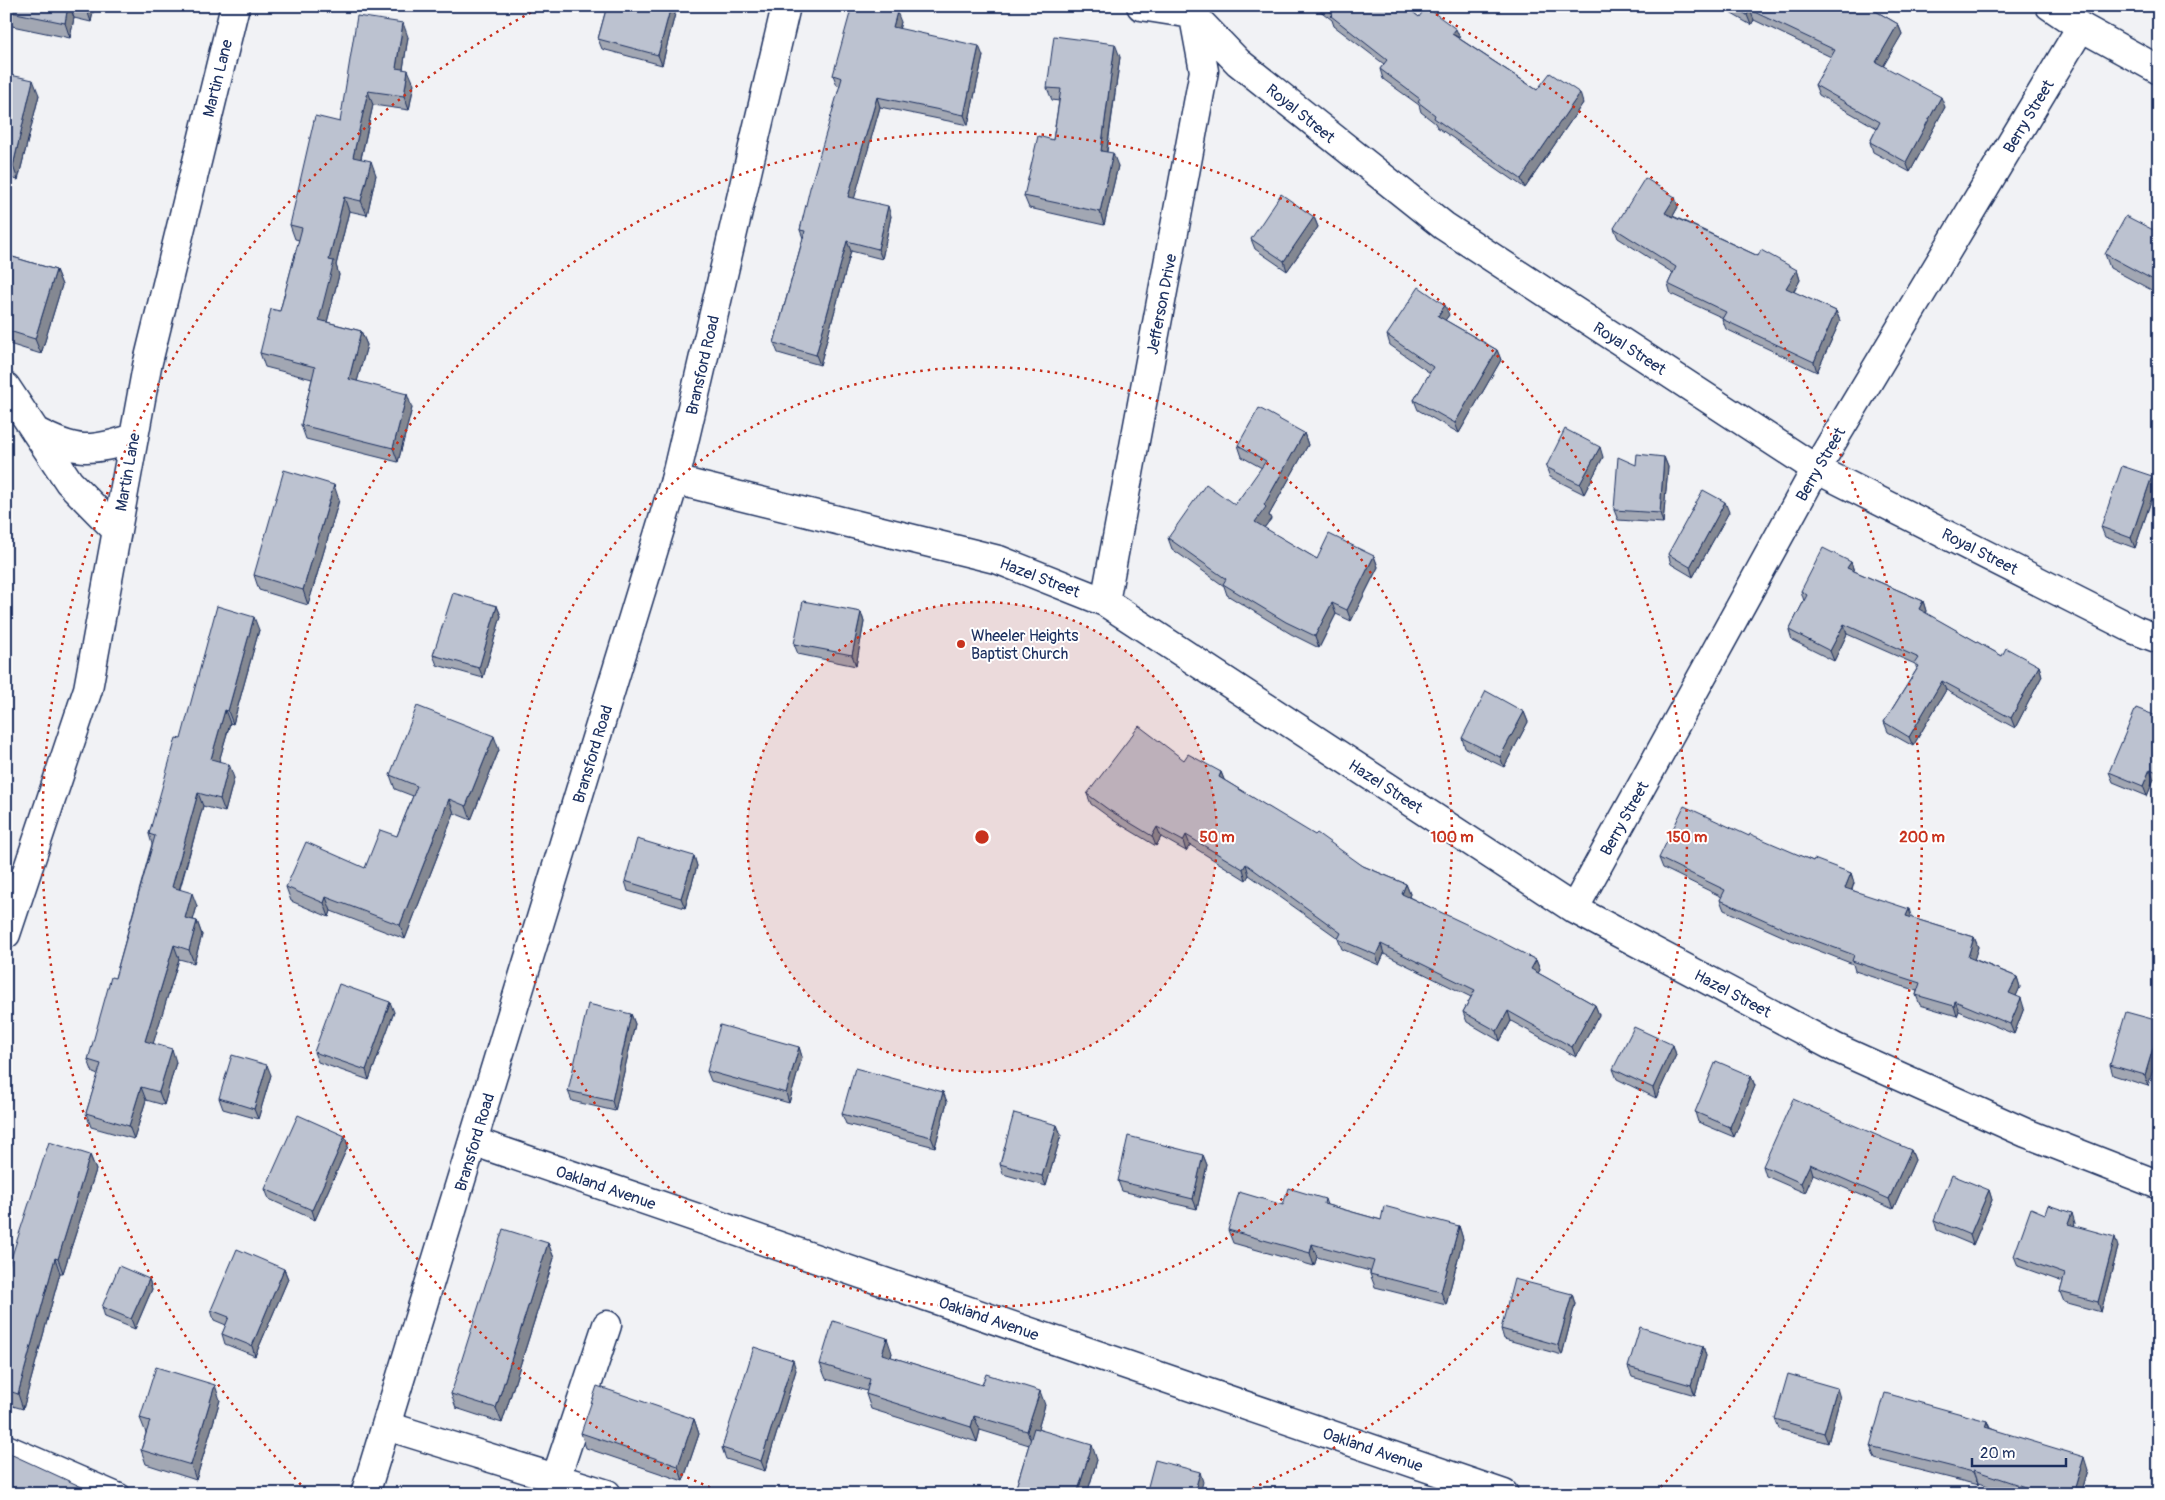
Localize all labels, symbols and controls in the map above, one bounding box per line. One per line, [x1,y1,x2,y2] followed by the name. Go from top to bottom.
[199,37,237,119] street label: Martin Lane
[1999,76,2059,157] street label: Berry Street
[1262,80,1339,148] street label: Royal Street
[1142,252,1182,356] street label: Jefferson Drive
[682,313,724,417] street label: Bransford Road
[1589,318,1670,380] street label: Royal Street
[1792,423,1850,505] street label: Berry Street
[111,431,145,513] street label: Martin Lane
[1938,524,2021,580] street label: Royal Street
[997,553,1083,603] street label: Hazel Street
[971,626,1078,664] place label: Wheeler Heights Baptist Church
[955,638,967,650] marker: Wheeler Heights Baptist Church
[569,703,617,806] street label: Bransford Road
[1345,755,1427,819] street label: Hazel Street
[1596,777,1654,859] street label: Berry Street
[973,828,991,846] centre of rings
[1200,828,1234,847] text: 50 m
[1431,828,1473,847] text: 100 m
[1667,828,1707,847] text: 150 m
[1899,828,1945,847] text: 200 m
[1691,965,1775,1023] street label: Hazel Street
[451,1091,499,1194] street label: Bransford Road
[553,1161,658,1214] street label: Oakland Avenue
[936,1292,1041,1345] street label: Oakland Avenue
[1320,1423,1425,1476] street label: Oakland Avenue
[1972,1435,2066,1467] scale bar
[1980,1444,2015,1463] text: 20 m

